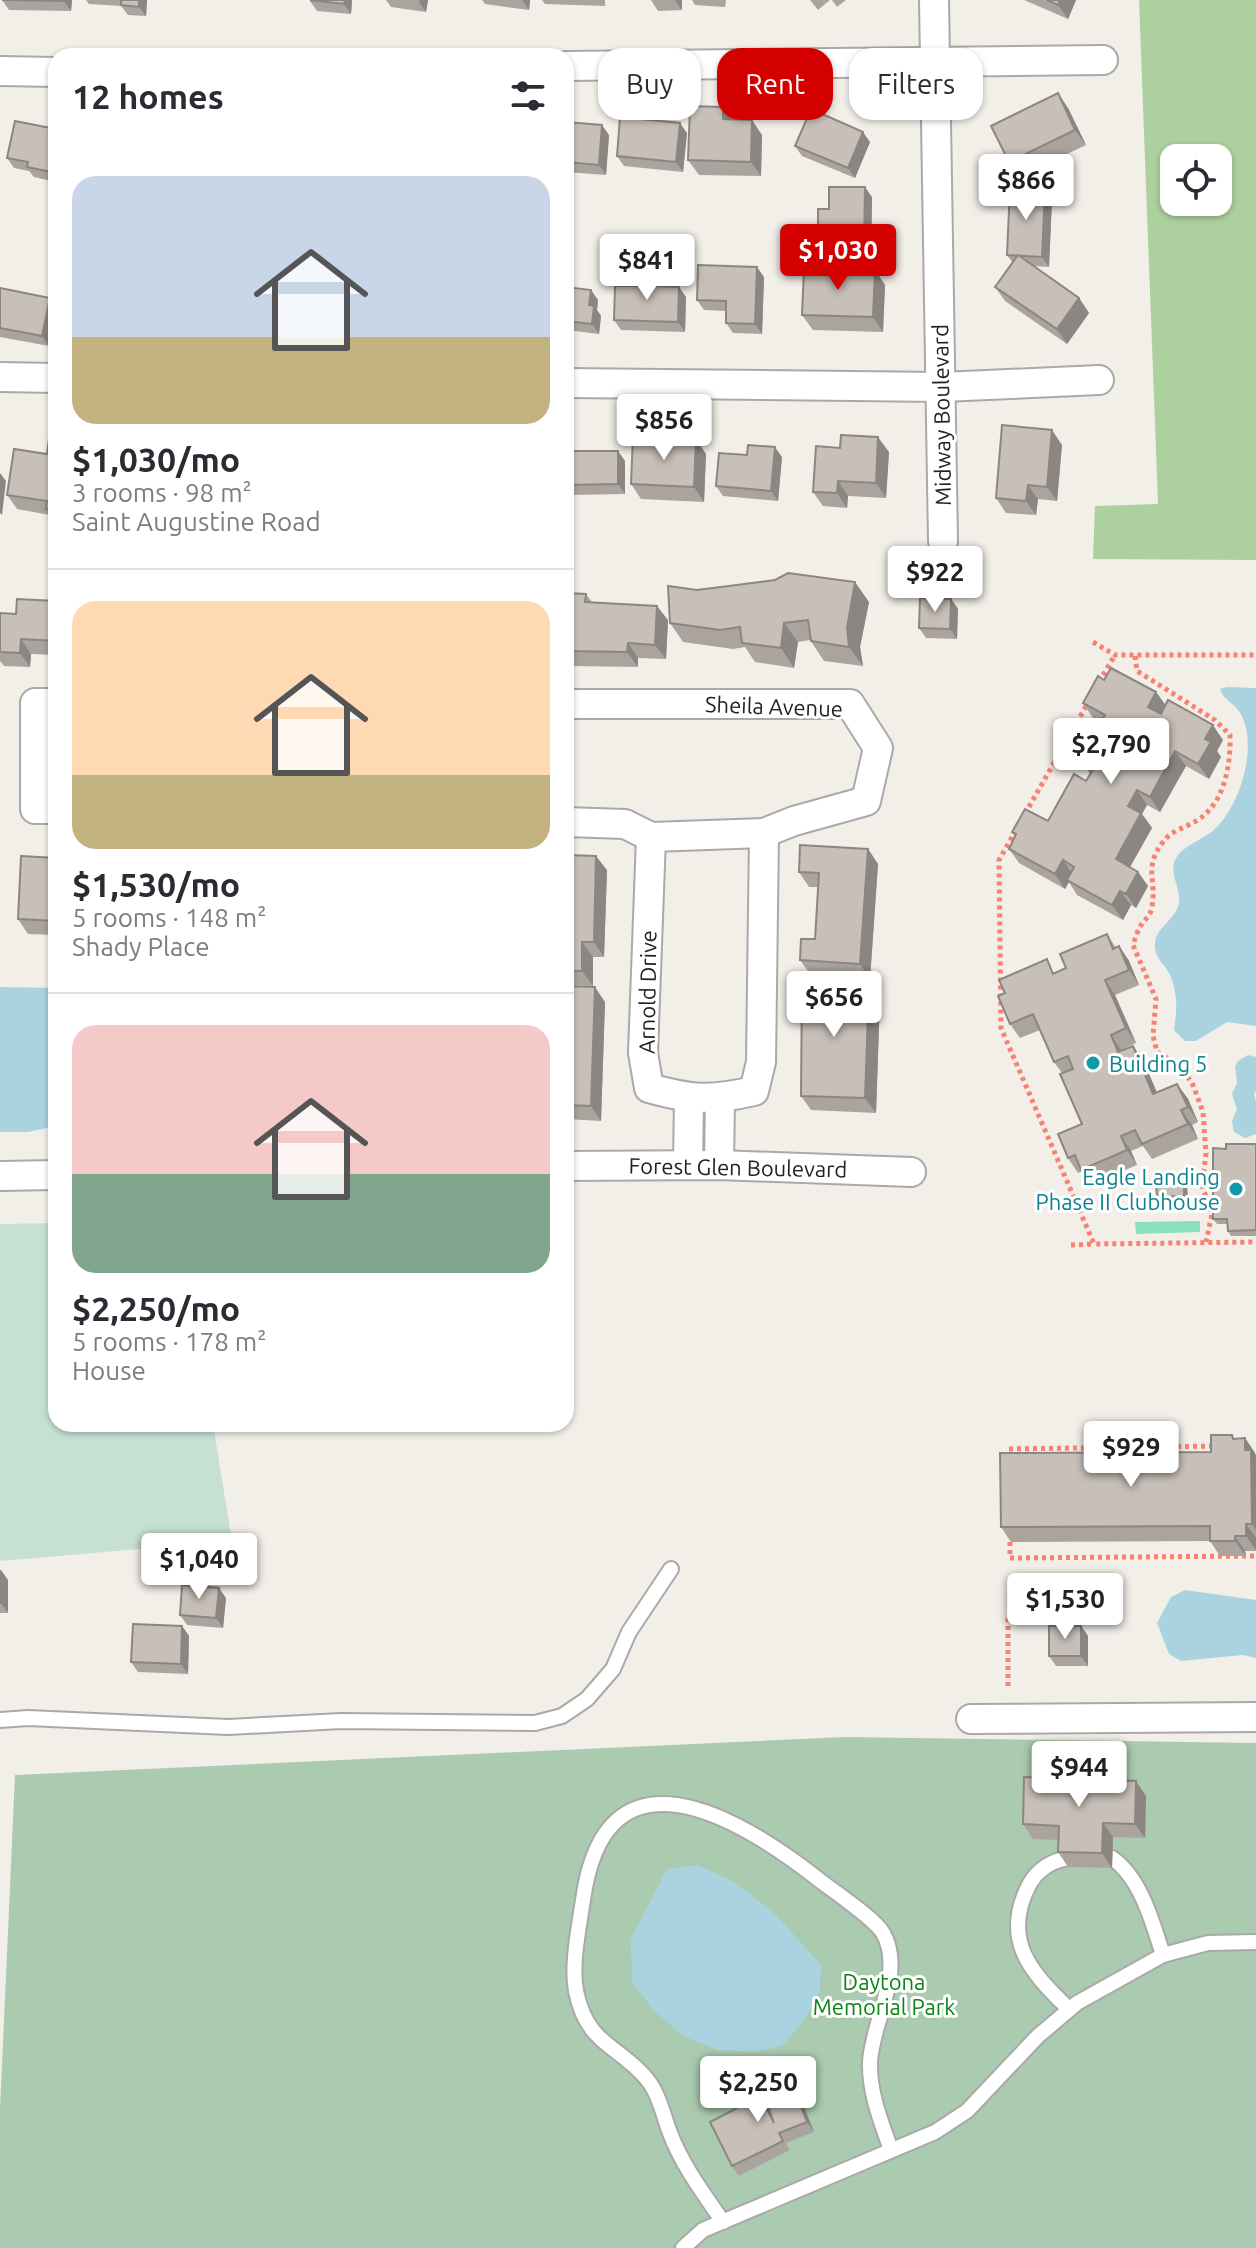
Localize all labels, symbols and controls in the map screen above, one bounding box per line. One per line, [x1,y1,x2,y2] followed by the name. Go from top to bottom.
[598,48,701,120] chip: Buy
[717,48,833,120] chip: Rent
[849,48,983,120] chip: Filters
[506,74,550,118] icon: filters
[72,77,224,115] text: 12 homes
[1160,144,1232,216] map controls
[1160,144,1232,216] button: locate
[979,154,1073,222] pin: $866
[997,165,1055,194] text: $866
[773,224,903,292] pin: $1,030
[239,228,383,372] icon: home
[600,234,694,302] pin: $841
[798,235,878,264] text: $1,030
[618,245,676,274] text: $841
[927,324,955,506] street label: Midway Boulevard
[617,394,711,462] pin: $856
[635,405,693,434] text: $856
[72,440,240,478] text: $1,030/mo
[72,478,252,507] text: 3 rooms · 98 m²
[72,507,321,536] text: Saint Augustine Road
[888,546,982,614] pin: $922
[906,557,964,586] text: $922
[239,653,383,797] icon: home
[705,691,843,721] street label: Sheila Avenue
[1046,718,1176,786] pin: $2,790
[1071,729,1151,758] text: $2,790
[72,865,240,903] text: $1,530/mo
[72,903,267,932] text: 5 rooms · 148 m²
[633,930,661,1054] street label: Arnold Drive
[72,932,210,961] text: Shady Place
[787,971,881,1039] pin: $656
[805,982,863,1011] text: $656
[1109,1051,1208,1076] place label: Building 5
[1084,1054,1102,1072] marker: Building 5
[239,1077,383,1221] icon: home
[628,1153,848,1181] street label: Forest Glen Boulevard
[1036,1164,1220,1214] place label: Eagle Landing Phase II Clubhouse
[1227,1180,1245,1198] marker: Eagle Landing Phase II Clubhouse
[72,1289,240,1327] text: $2,250/mo
[72,1327,267,1356] text: 5 rooms · 178 m²
[72,1356,146,1385] text: House
[1084,1421,1178,1489] pin: $929
[1102,1432,1160,1461] text: $929
[134,1533,264,1601] pin: $1,040
[159,1544,239,1573] text: $1,040
[1000,1573,1130,1641] pin: $1,530
[1025,1584,1105,1613] text: $1,530
[1032,1741,1126,1809] pin: $944
[1050,1752,1108,1781] text: $944
[813,1969,955,2019] park label: Daytona Memorial Park
[693,2056,823,2124] pin: $2,250
[718,2067,798,2096] text: $2,250

